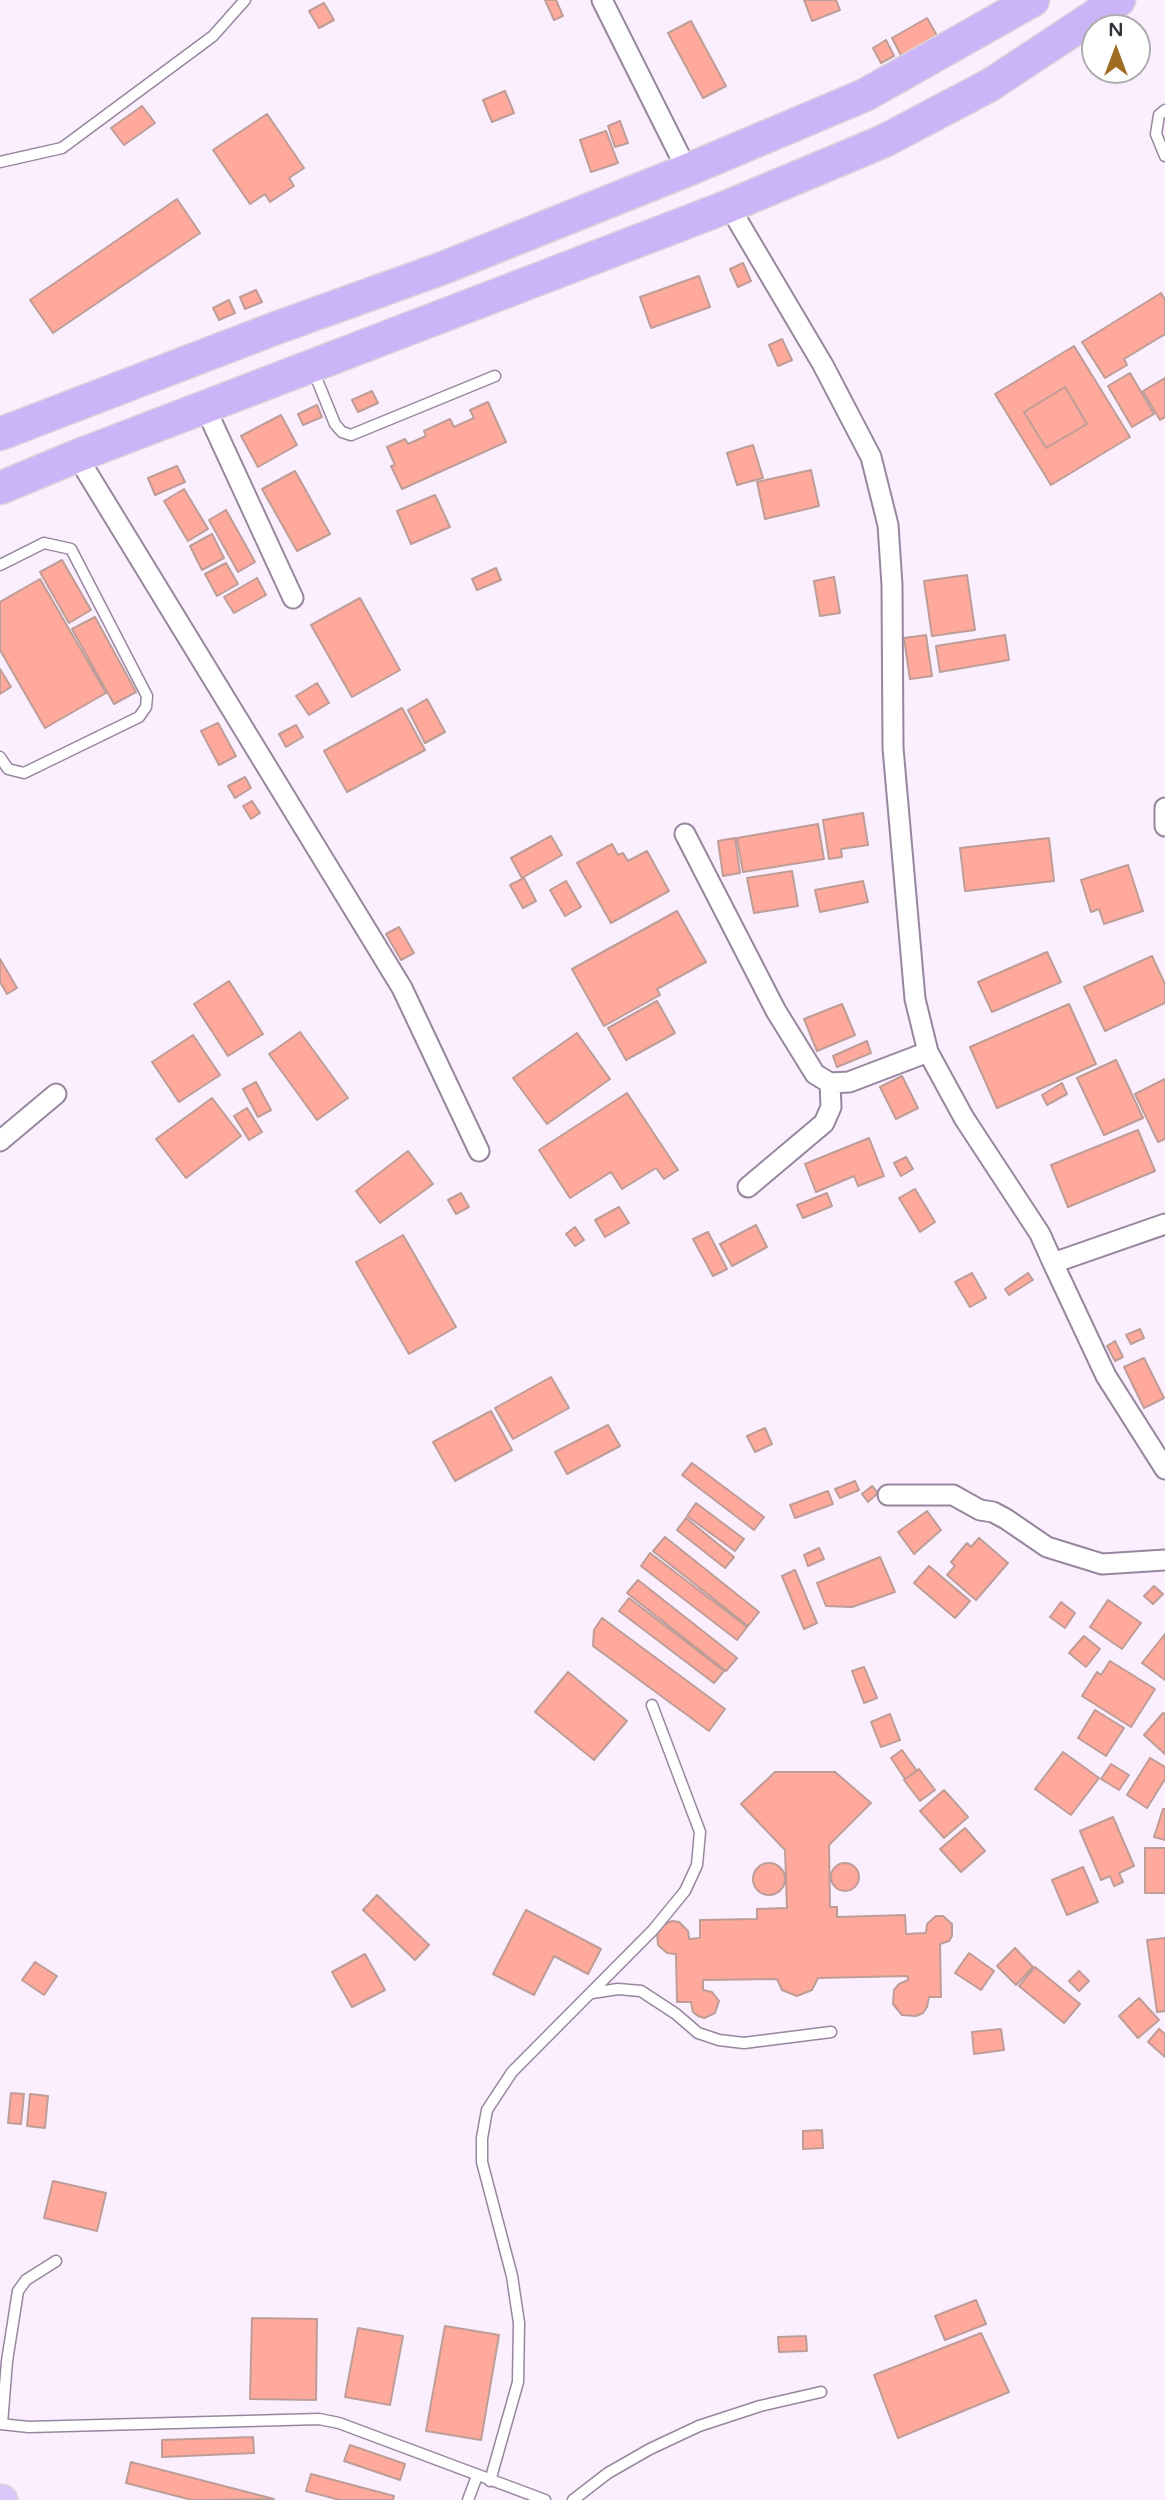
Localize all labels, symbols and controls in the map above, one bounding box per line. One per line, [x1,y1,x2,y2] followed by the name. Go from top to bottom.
[1081,14,1151,84] north arrow
[1108,19,1124,41] text: N

